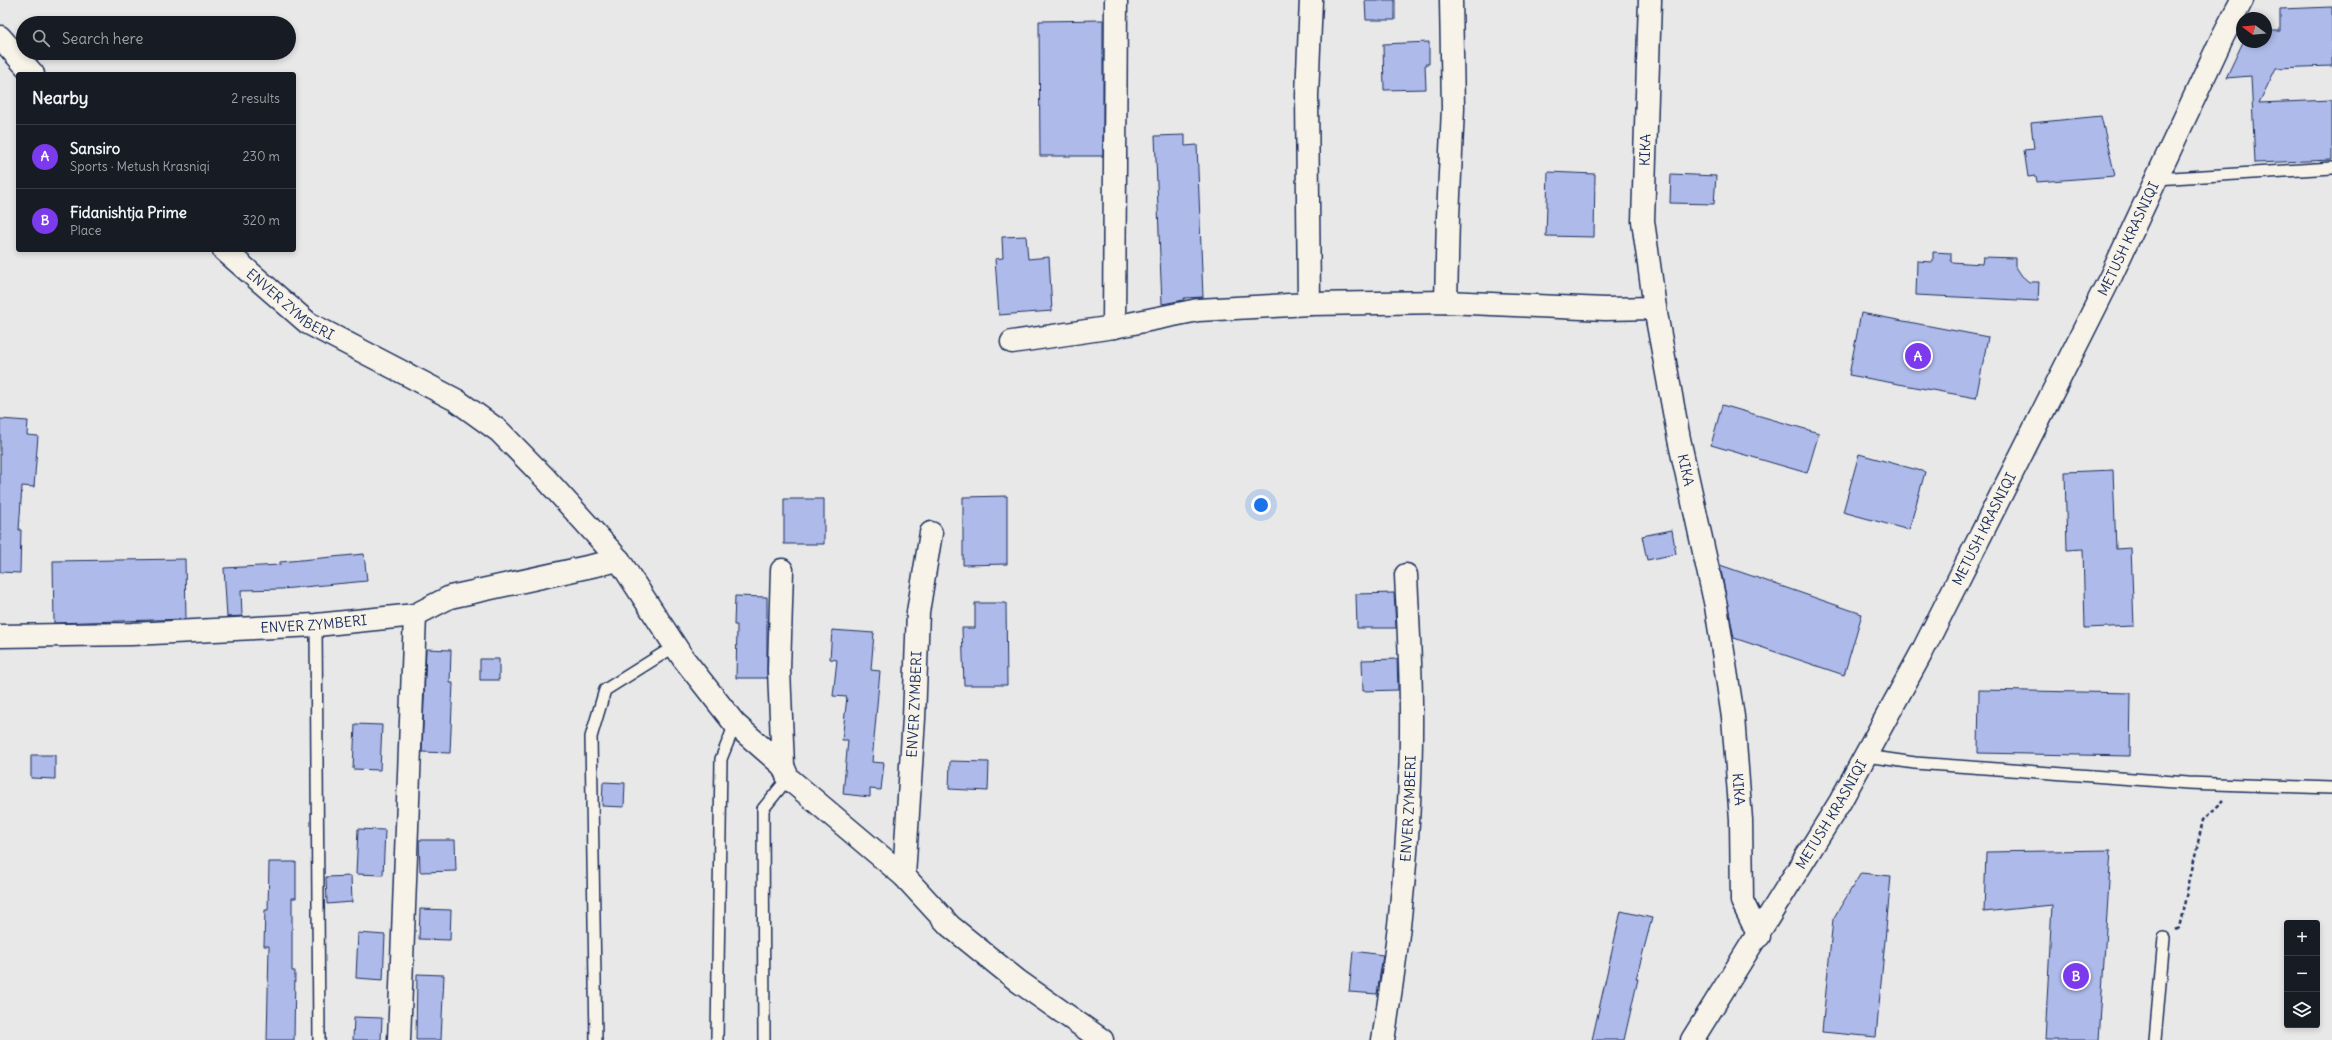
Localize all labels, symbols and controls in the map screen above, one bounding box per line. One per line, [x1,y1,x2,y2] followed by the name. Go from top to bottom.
[2236,12,2272,48] north arrow
[16,16,296,60] search box
[30,27,52,49] icon: search
[62,29,143,48] text: Search here
[32,87,88,109] text: Nearby
[231,90,280,107] text: 2 results
[1635,133,1655,167] street label: KIKA
[70,139,120,158] text: Sansiro
[41,148,49,165] text: A
[242,148,280,165] text: 230 m
[70,158,210,175] text: Sports · Metush Krasniqi
[2093,179,2163,299] street label: METUSH KRASNIQI
[70,203,187,222] text: Fidanishtja Prime
[41,212,49,229] text: B
[242,212,280,229] text: 320 m
[70,222,101,239] text: Place
[243,265,337,344] street label: ENVER ZYMBERI
[1905,341,1931,371] pin: A
[1674,452,1698,488] street label: KIKA
[1948,469,2020,588] street label: METUSH KRASNIQI
[1251,495,1271,515] your location
[260,611,368,637] street label: ENVER ZYMBERI
[903,651,926,758] street label: ENVER ZYMBERI
[1396,755,1420,862] street label: ENVER ZYMBERI
[1792,757,1870,872] street label: METUSH KRASNIQI
[1728,772,1749,806] street label: KIKA
[2284,920,2320,1028] map controls
[2284,920,2320,956] button: +
[2284,956,2320,992] button: −
[2063,961,2089,991] pin: B
[2284,992,2320,1028] button: layers

